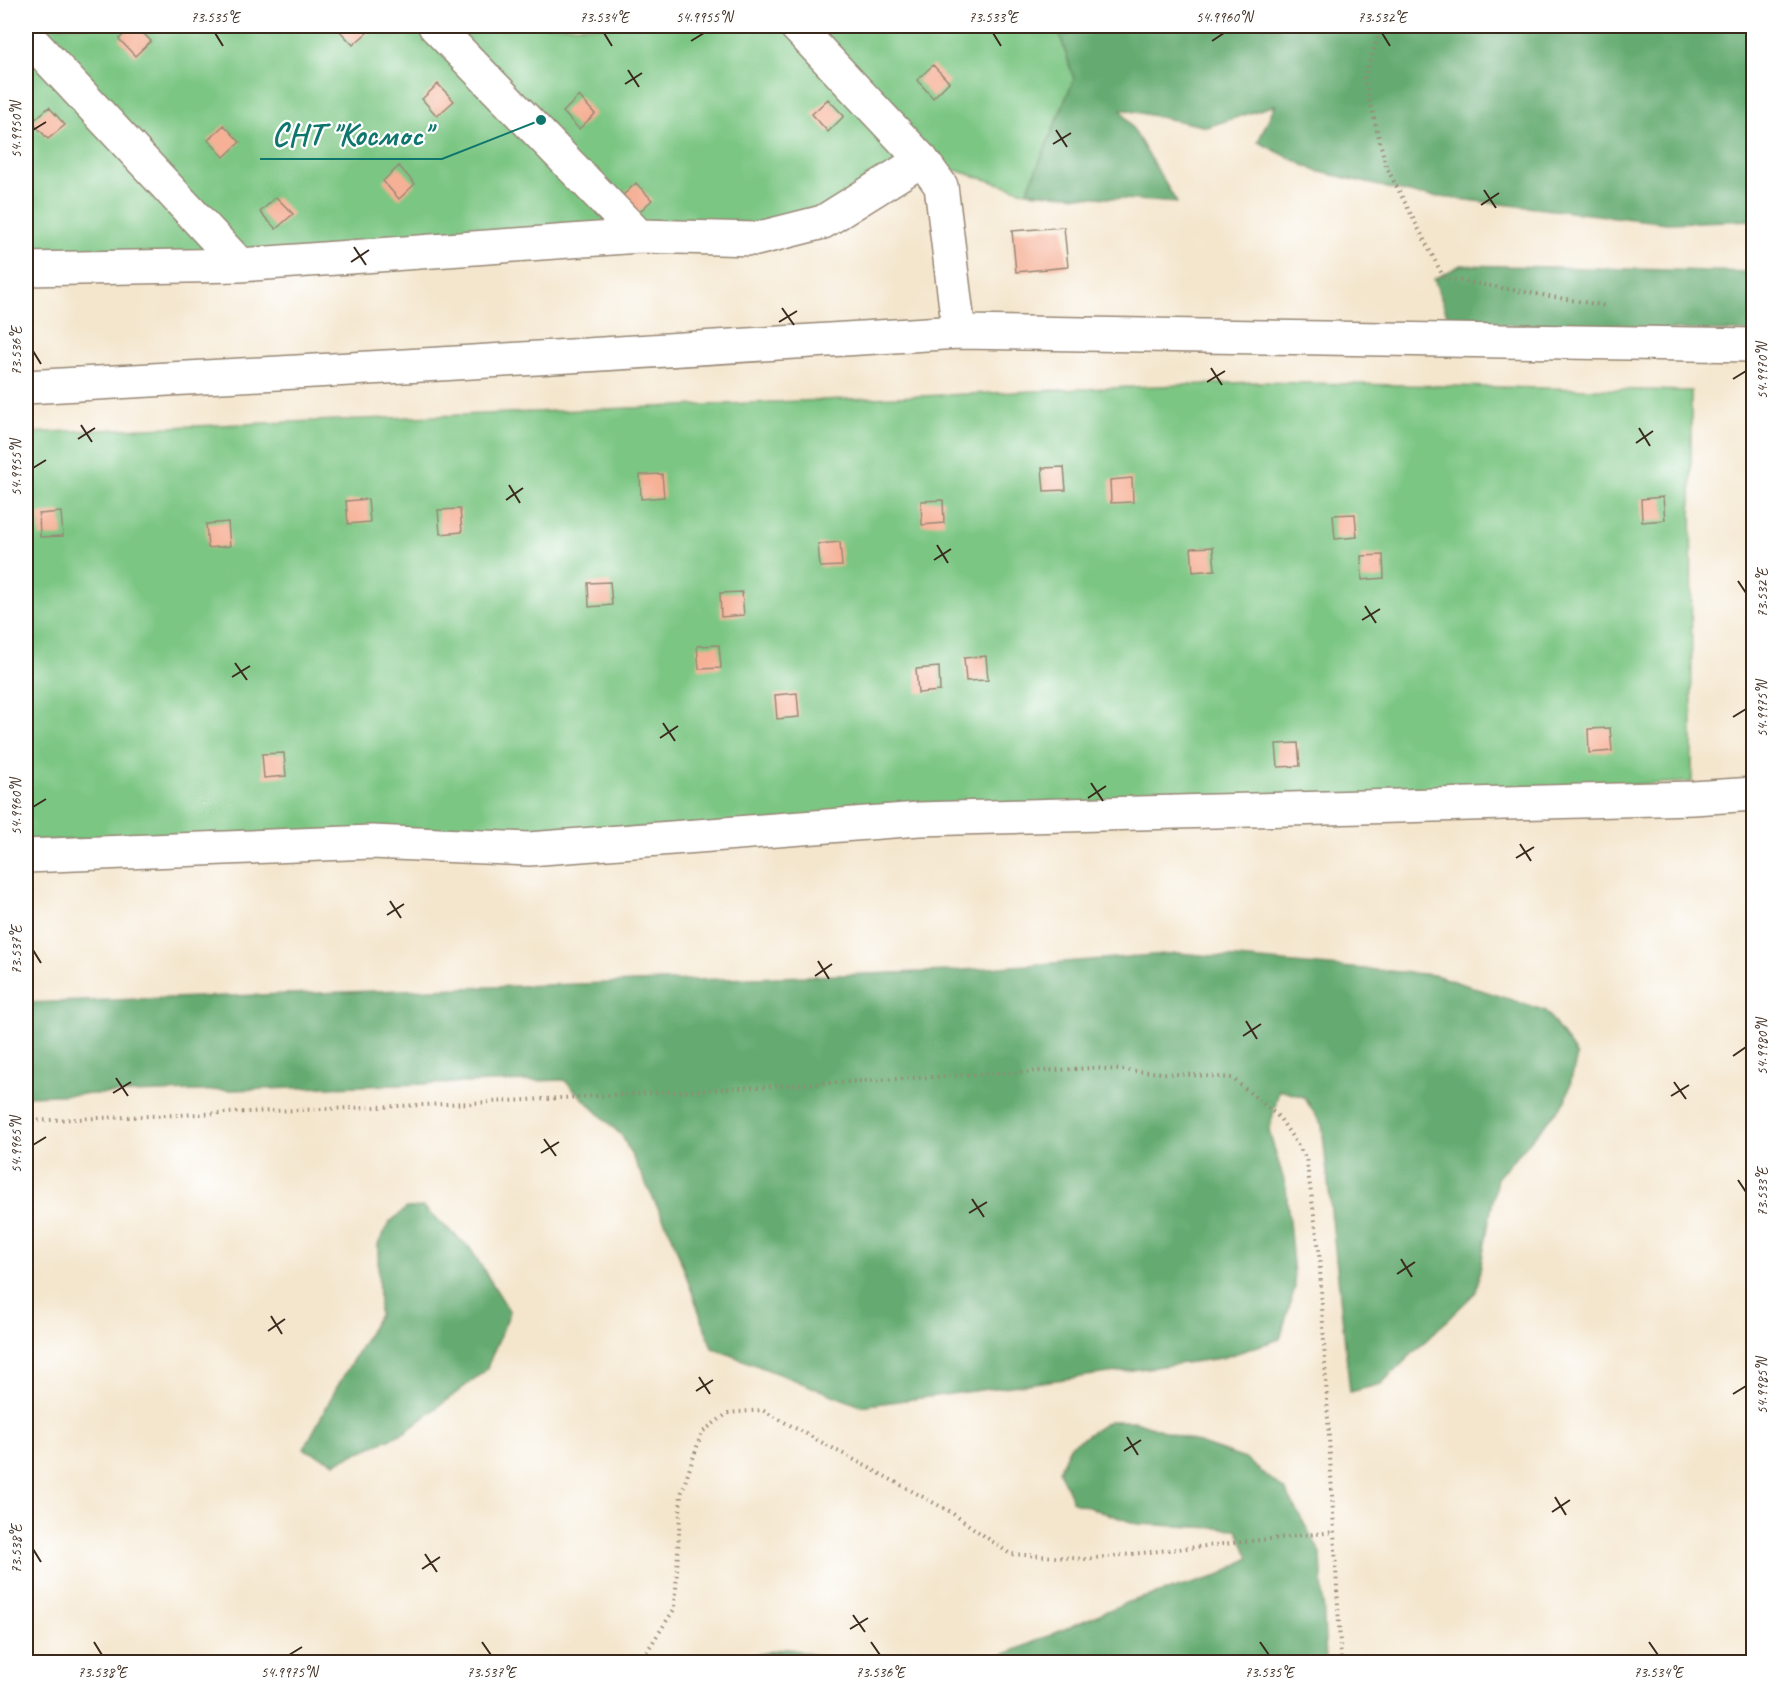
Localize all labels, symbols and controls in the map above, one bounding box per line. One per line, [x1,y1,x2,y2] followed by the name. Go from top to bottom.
[191,8,242,27] text: 73.535°E
[580,8,631,27] text: 73.534°E
[676,8,735,27] text: 54.9955°N
[969,8,1020,27] text: 73.533°E
[1196,8,1255,27] text: 54.9960°N
[1358,8,1409,27] text: 73.532°E
[7,99,26,158] text: 54.9950°N
[260,109,442,159] callout: СНТ "Космос"
[272,114,438,155] text: СНТ "Космос"
[7,324,26,375] text: 73.536°E
[1753,340,1772,399] text: 54.9970°N
[7,437,26,496] text: 54.9955°N
[1753,566,1772,617] text: 73.532°E
[1753,678,1772,737] text: 54.9975°N
[7,776,26,835] text: 54.9960°N
[7,923,26,974] text: 73.537°E
[1753,1016,1772,1075] text: 54.9980°N
[7,1114,26,1173] text: 54.9965°N
[1753,1165,1772,1216] text: 73.533°E
[1753,1355,1772,1414] text: 54.9985°N
[7,1522,26,1573] text: 73.538°E
[78,1663,129,1682] text: 73.538°E
[261,1663,320,1682] text: 54.9975°N
[467,1663,518,1682] text: 73.537°E
[856,1663,907,1682] text: 73.536°E
[1245,1663,1296,1682] text: 73.535°E
[1634,1663,1685,1682] text: 73.534°E

